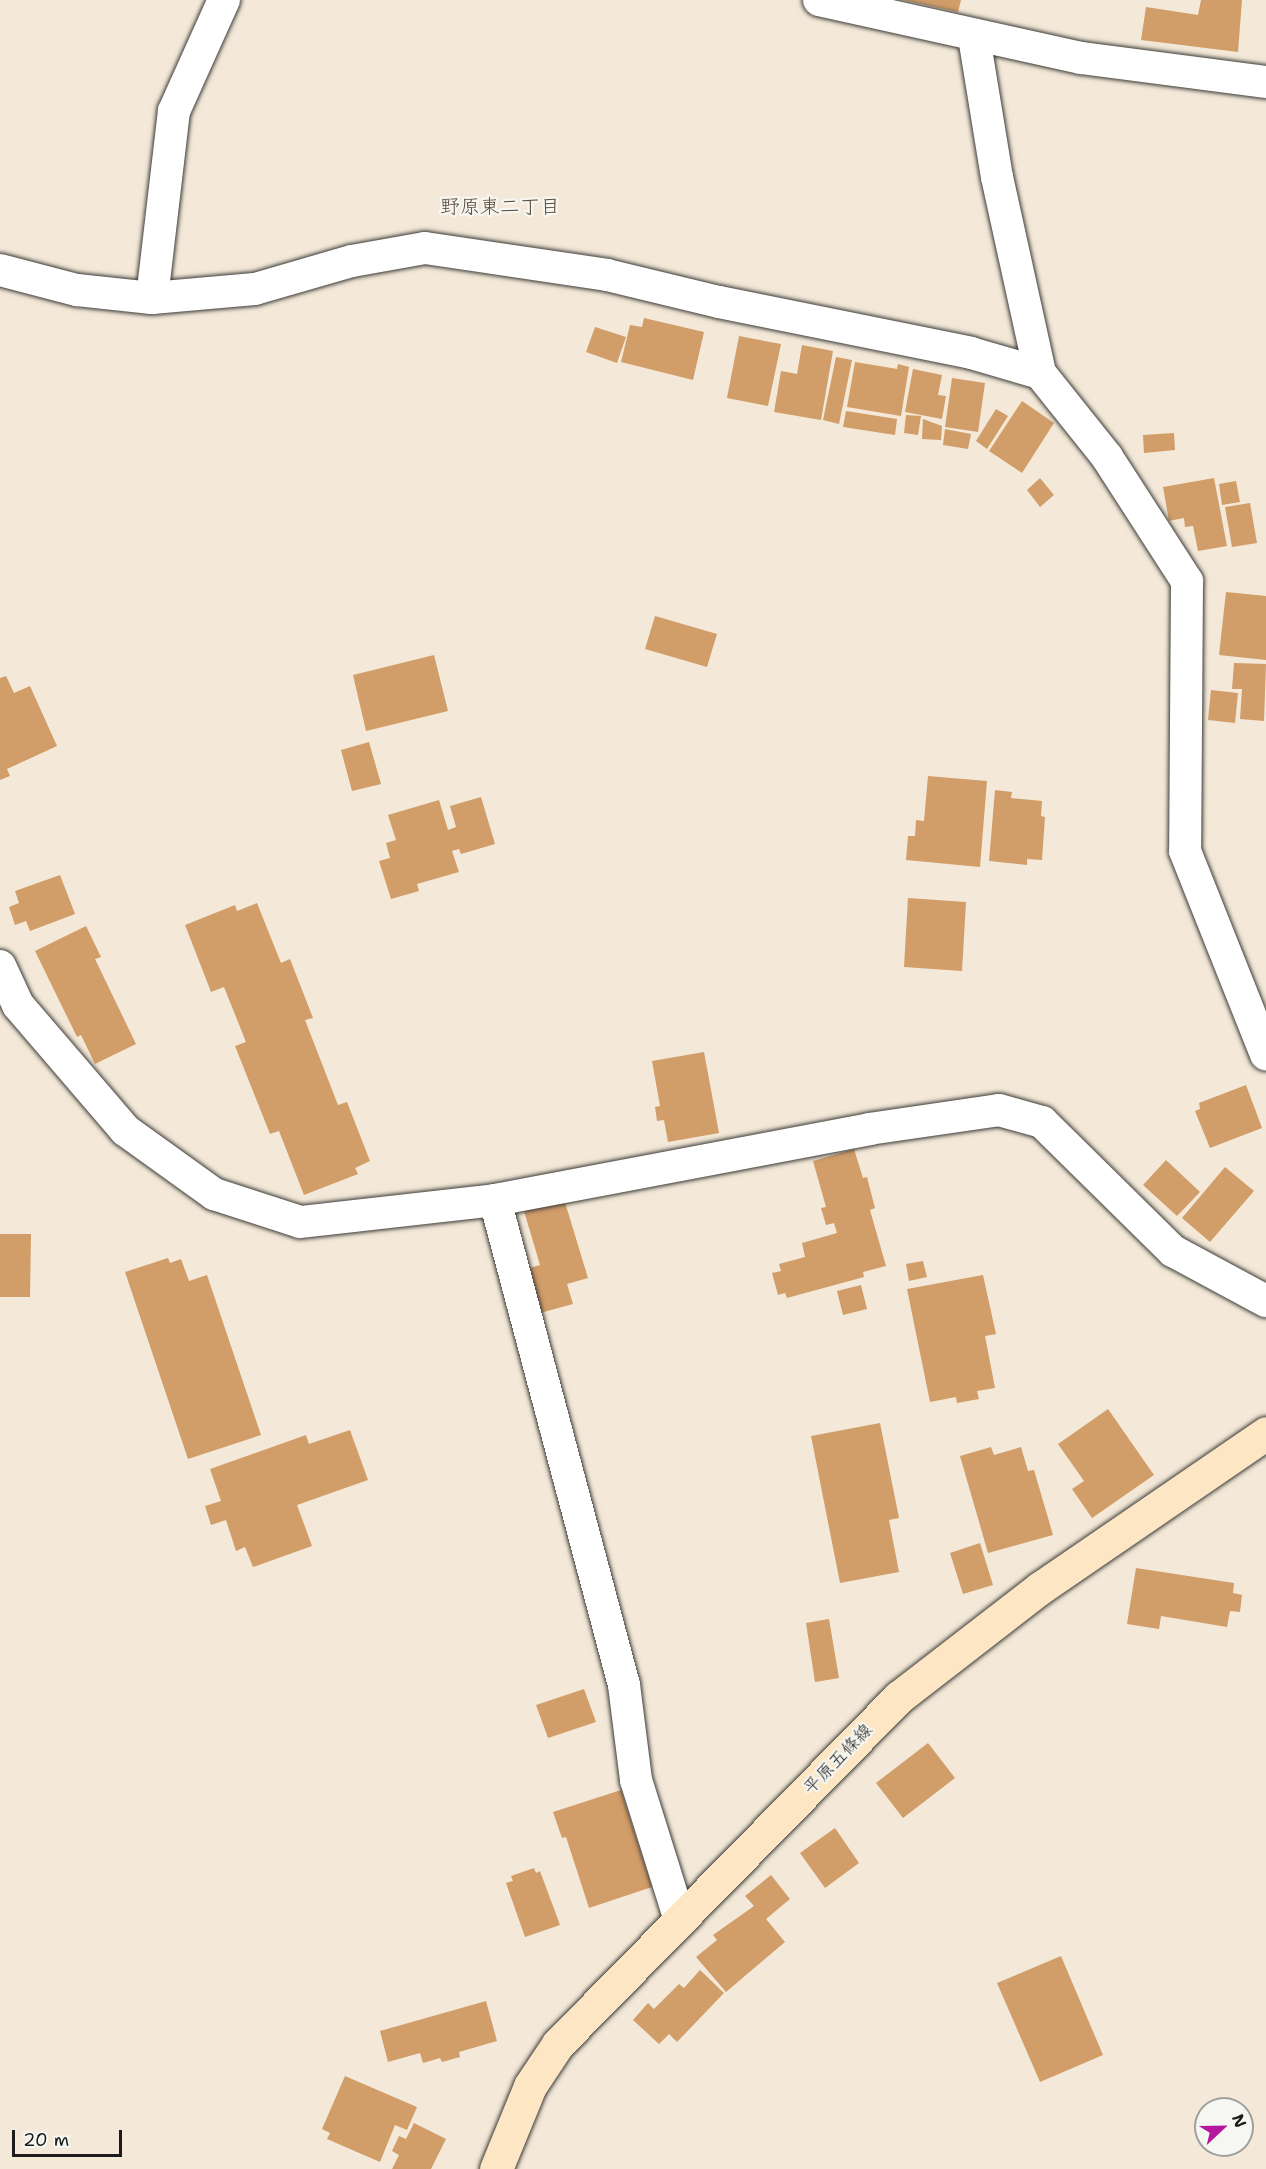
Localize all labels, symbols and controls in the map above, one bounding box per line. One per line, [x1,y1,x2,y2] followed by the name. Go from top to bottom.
[440,194,560,218] district label: 野原東二丁目
[799,1719,877,1799] street label: 平原五條線
[1194,2097,1254,2157] north arrow
[1227,2111,1251,2131] text: N
[15,2118,124,2156] scale bar
[23,2128,69,2152] text: 20 m

